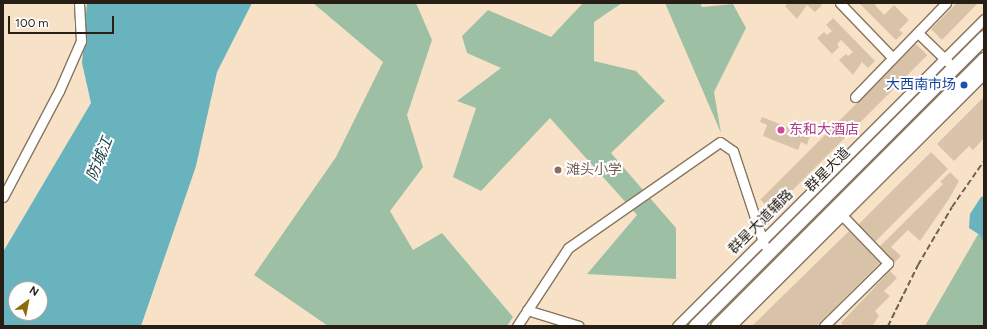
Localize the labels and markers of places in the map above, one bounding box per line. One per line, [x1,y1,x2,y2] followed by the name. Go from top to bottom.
[886,77,956,93] place label: 大西南市场
[959,80,969,90] marker: 大西南市场
[789,122,859,138] place label: 东和大酒店
[776,125,786,135] marker: 东和大酒店
[566,162,622,178] place label: 滩头小学
[553,165,563,175] marker: 滩头小学

